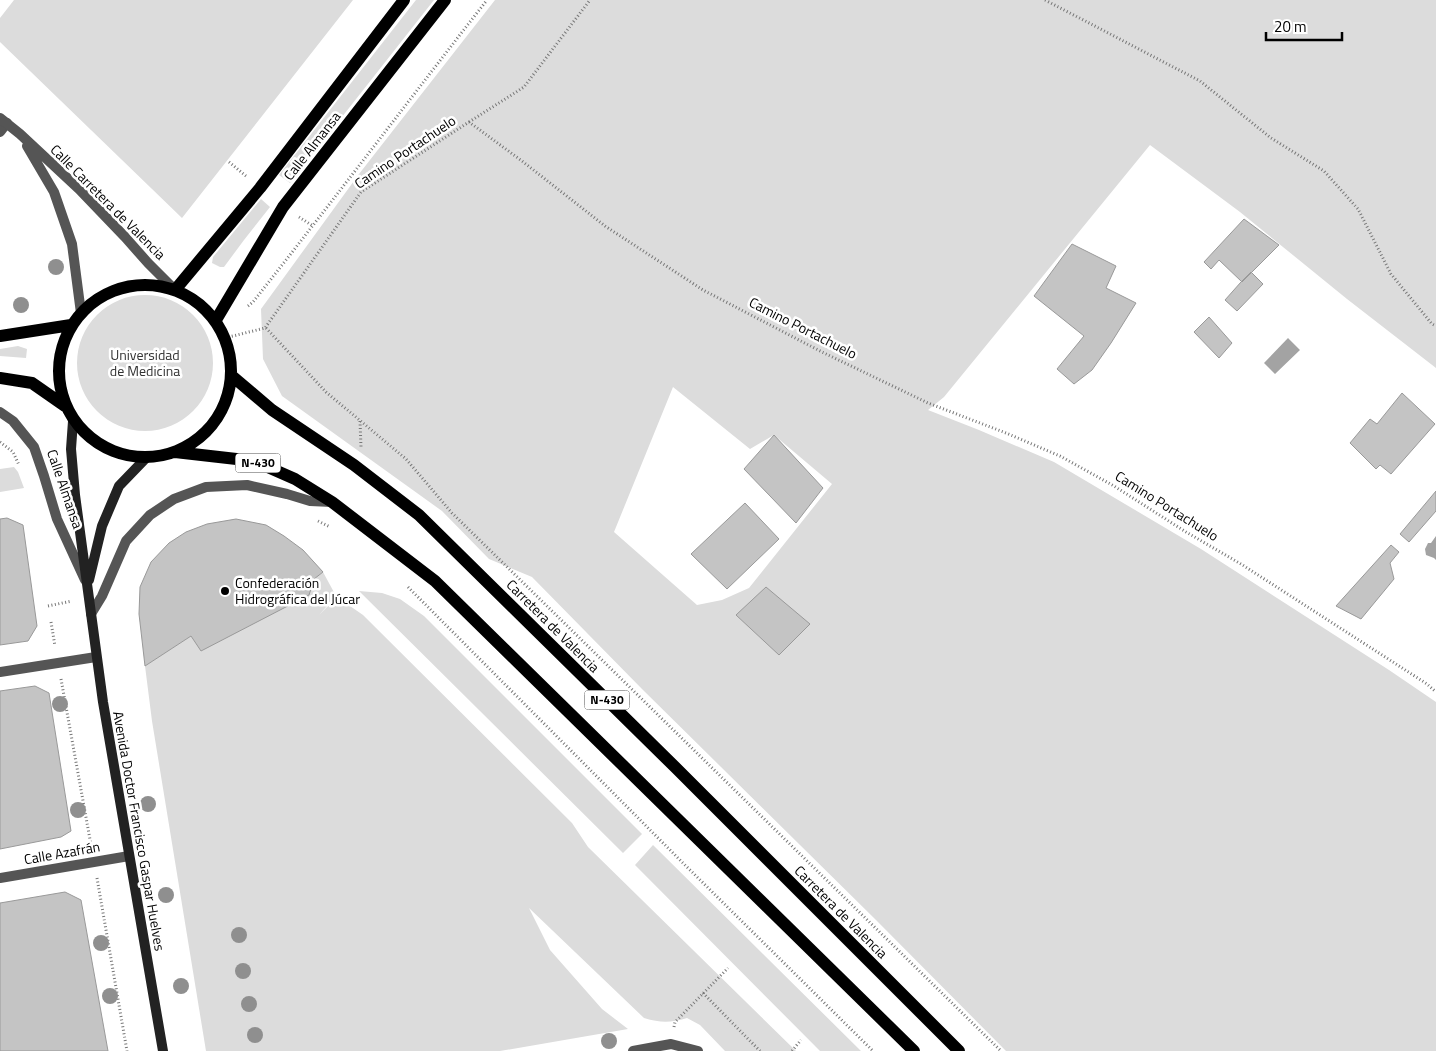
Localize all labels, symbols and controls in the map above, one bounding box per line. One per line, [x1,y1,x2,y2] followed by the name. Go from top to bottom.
[1266,10,1342,42] scale bar
[1274,15,1307,38] text: 20 m
[278,107,345,185] street label: Calle Almansa
[350,110,460,193] street label: Camino Portachuelo
[46,139,171,264] street label: Calle Carretera de Valencia
[746,291,861,364] street label: Camino Portachuelo
[110,344,180,381] park label: Universidad de Medicina
[42,446,89,531] street label: Calle Almansa
[236,453,280,472] road number: N-430
[1111,465,1223,546] street label: Camino Portachuelo
[235,572,360,609] place label: Confederación Hidrográfica del Júcar
[502,574,605,677] street label: Carretera de Valencia
[219,585,231,597] marker: Confederación Hidrográfica del Júcar
[584,690,630,710] road number: N-430
[108,709,171,952] street label: Avenida Doctor Francisco Gaspar Huelves
[22,835,102,870] street label: Calle Azafrán
[790,860,893,963] street label: Carretera de Valencia

